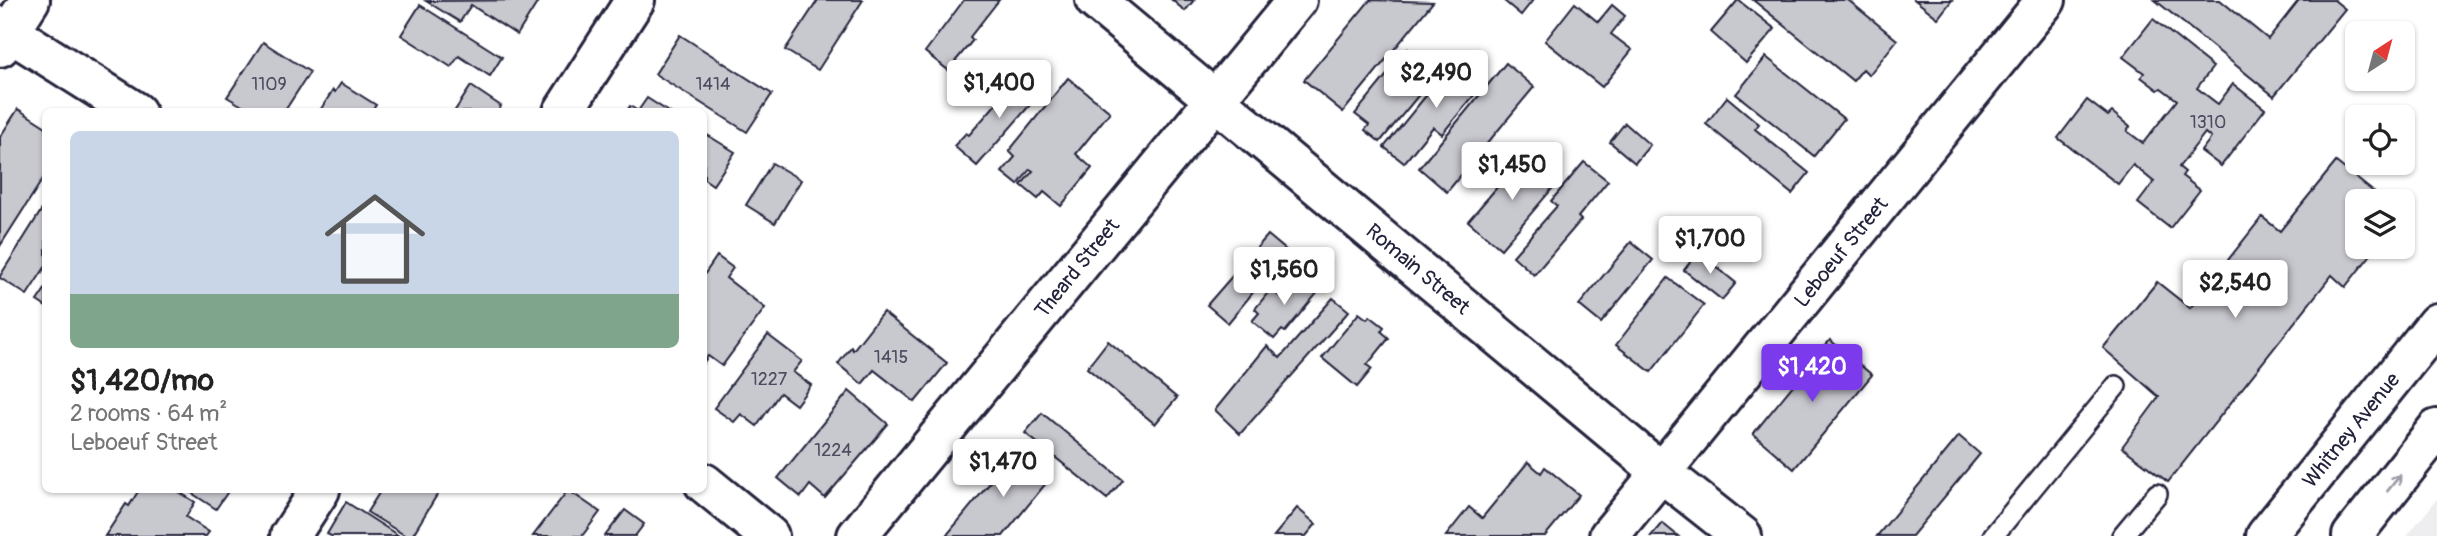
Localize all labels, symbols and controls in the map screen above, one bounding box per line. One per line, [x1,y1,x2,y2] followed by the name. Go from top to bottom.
[2345,21,2415,91] north arrow
[2345,21,2415,259] map controls
[1379,50,1493,110] pin: $2,490
[1400,58,1472,87] text: $2,490
[942,60,1056,120] pin: $1,400
[963,68,1035,97] text: $1,400
[251,73,287,96] house number: 1109
[696,73,731,96] house number: 1414
[2345,105,2415,175] button: locate
[2190,111,2226,134] house number: 1310
[1455,142,1569,202] pin: $1,450
[1478,150,1546,179] text: $1,450
[312,176,438,302] icon: home
[2345,189,2415,259] button: layers
[1788,191,1895,313] street label: Leboeuf Street
[1029,213,1126,324] street label: Theard Street
[1653,216,1767,276] pin: $1,700
[1360,218,1476,321] street label: Romain Street
[1675,224,1745,253] text: $1,700
[1227,247,1341,307] pin: $1,560
[1250,255,1318,284] text: $1,560
[2178,260,2292,320] pin: $2,540
[2199,268,2271,297] text: $2,540
[1755,344,1869,404] pin: $1,420
[874,346,908,369] house number: 1415
[1777,352,1847,381] text: $1,420
[70,362,214,399] text: $1,420/mo
[2297,367,2406,493] street label: Whitney Avenue
[751,368,788,391] house number: 1227
[70,399,227,428] text: 2 rooms · 64 m²
[70,428,218,457] text: Leboeuf Street
[814,439,852,462] house number: 1224
[946,440,1060,499] pin: $1,470
[969,447,1037,476] text: $1,470
[2386,474,2402,492] one-way arrow

